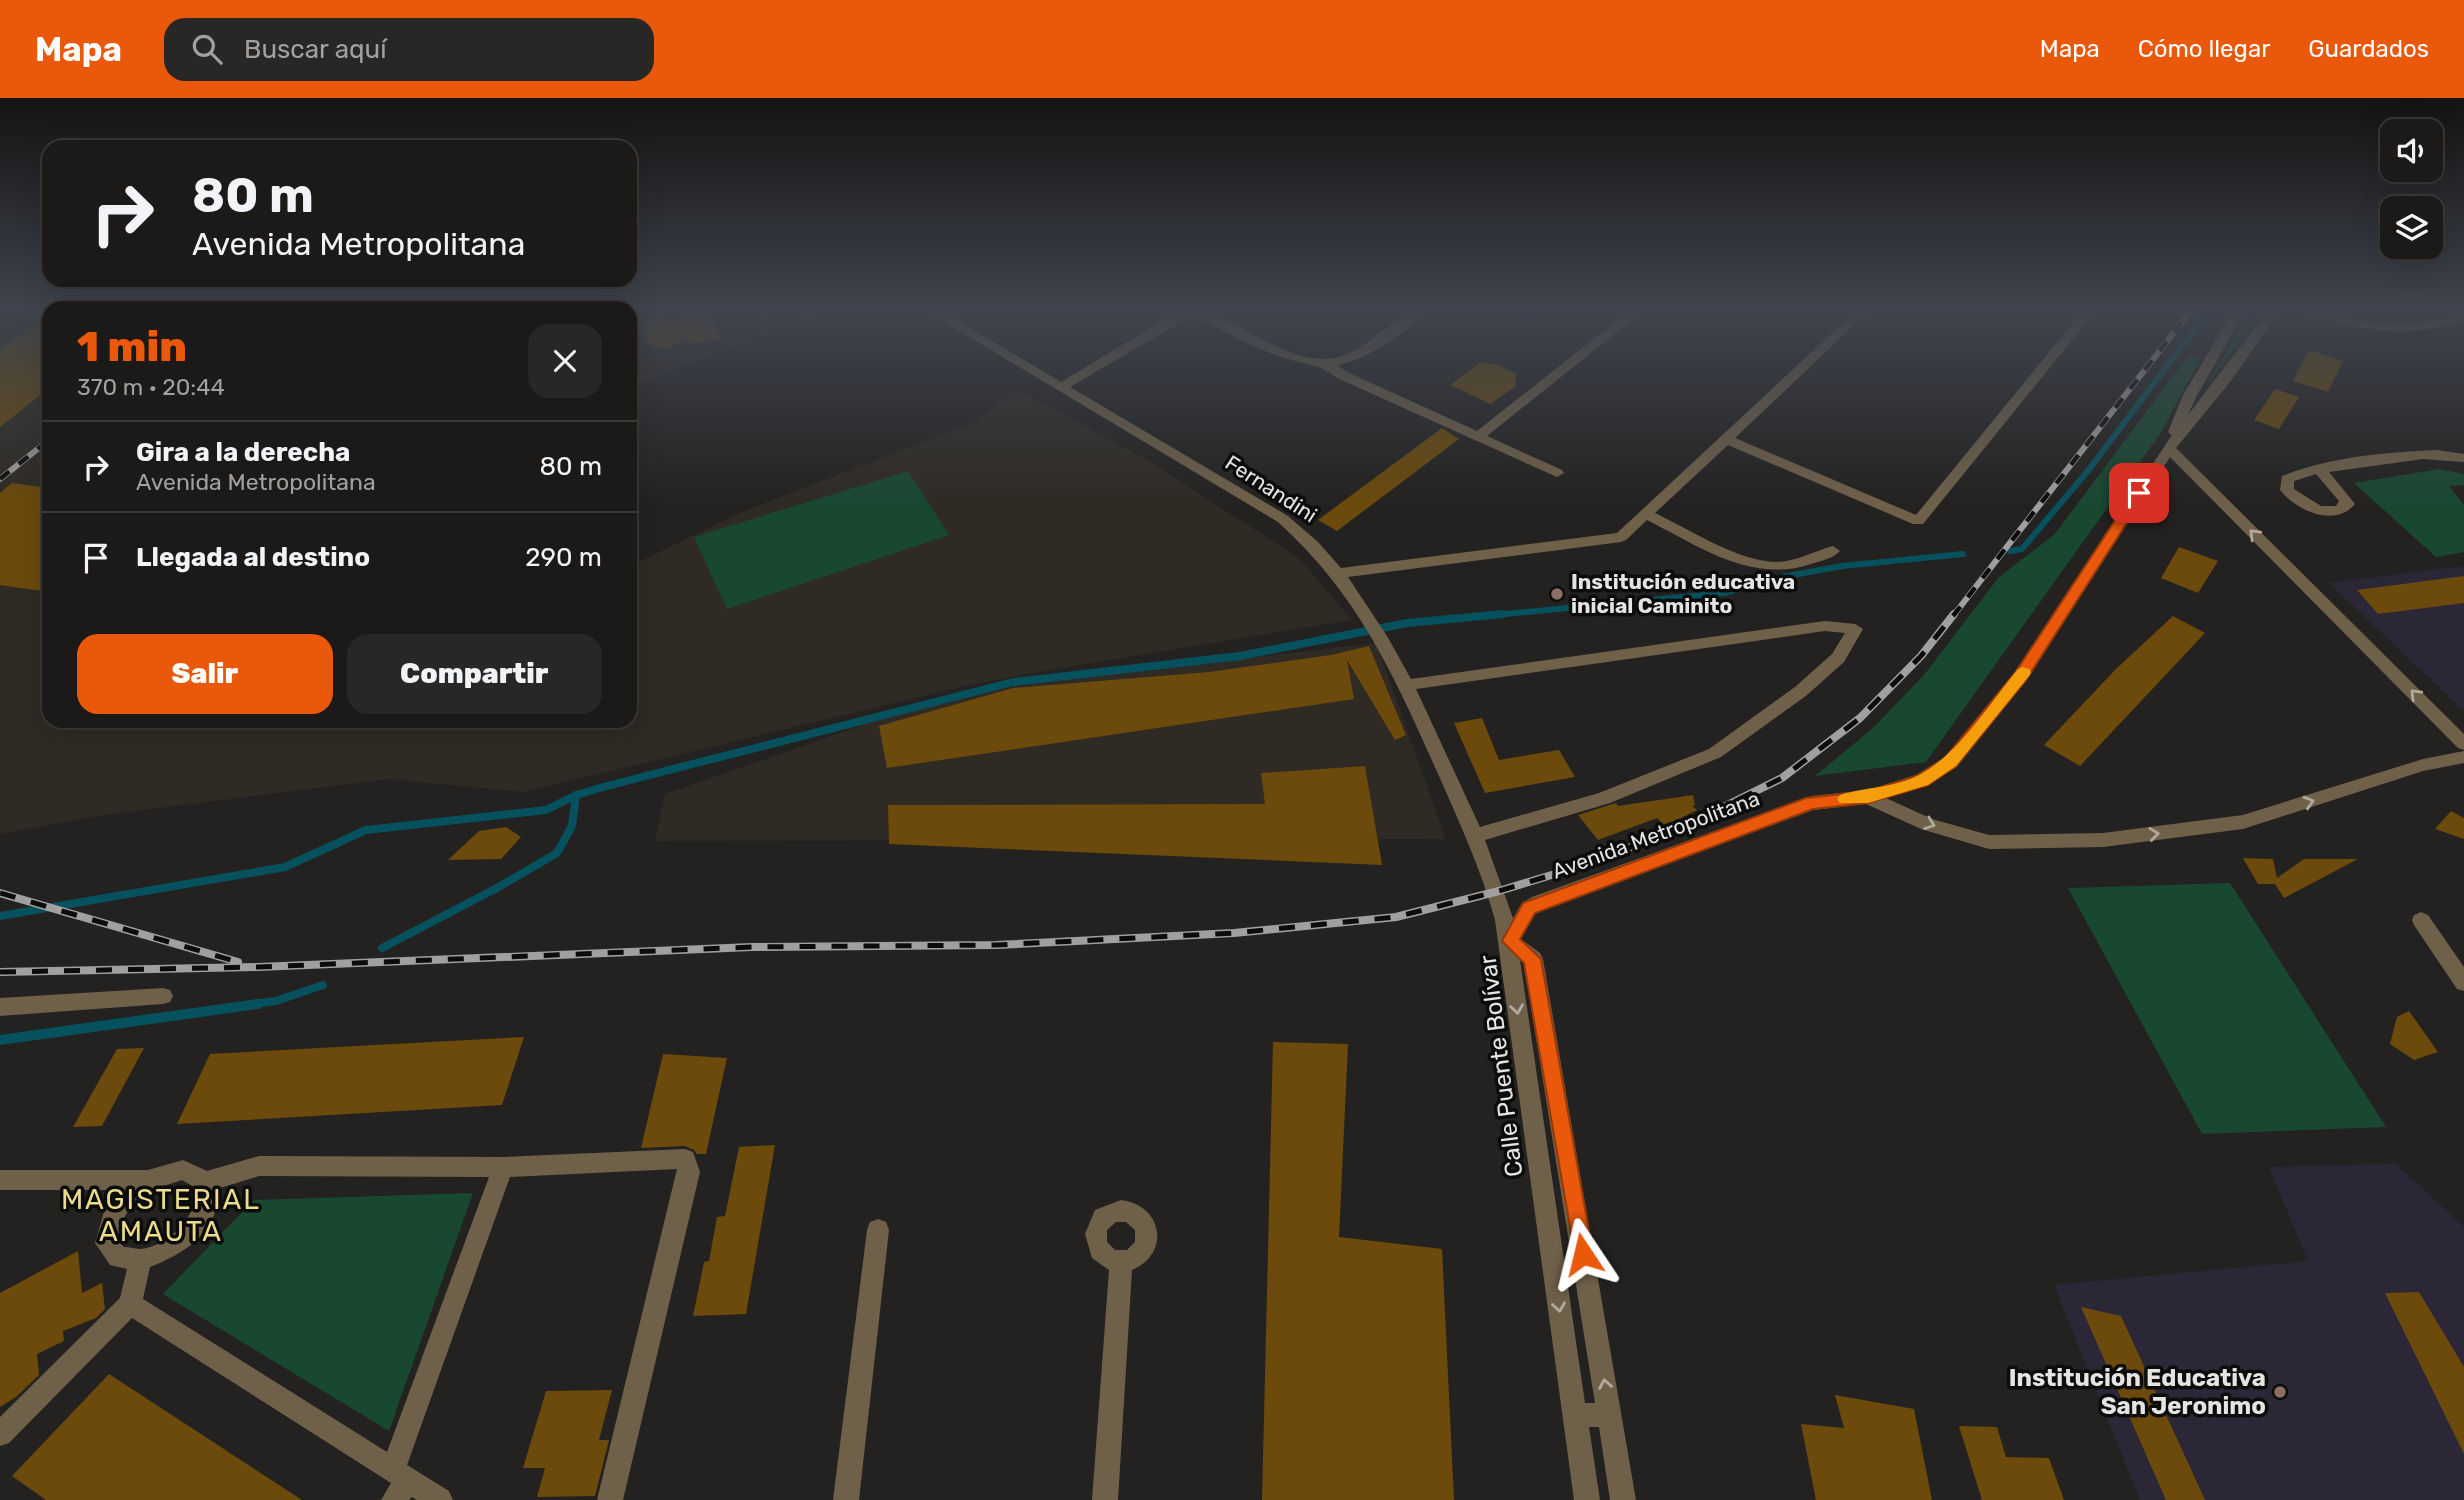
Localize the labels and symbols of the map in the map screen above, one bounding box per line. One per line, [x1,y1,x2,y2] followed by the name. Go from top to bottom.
[1221,450,1322,527] street label: Fernandini
[2109,463,2169,523] pin
[2249,529,2262,542] one-way arrow
[1571,569,1795,618] place label: Institución educativa inicial Caminito
[1549,586,1565,602] marker: Institución educativa inicial Caminito
[2411,689,2424,702] one-way arrow
[1549,785,1763,884] street label: Avenida Metropolitana
[2302,795,2314,810] one-way arrow
[1924,816,1936,830] one-way arrow
[2148,826,2160,841] one-way arrow
[1474,954,1528,1178] street label: Calle Puente Bolívar
[1509,1003,1524,1015] one-way arrow
[61,1183,261,1248] district label: MAGISTERIAL AMAUTA
[1546,1217,1620,1291] position arrow
[1551,1301,1566,1313] one-way arrow
[2009,1364,2266,1420] place label: Institución Educativa San Jeronimo
[1598,1378,1613,1390] one-way arrow
[2272,1384,2288,1400] marker: Institución Educativa San Jeronimo

